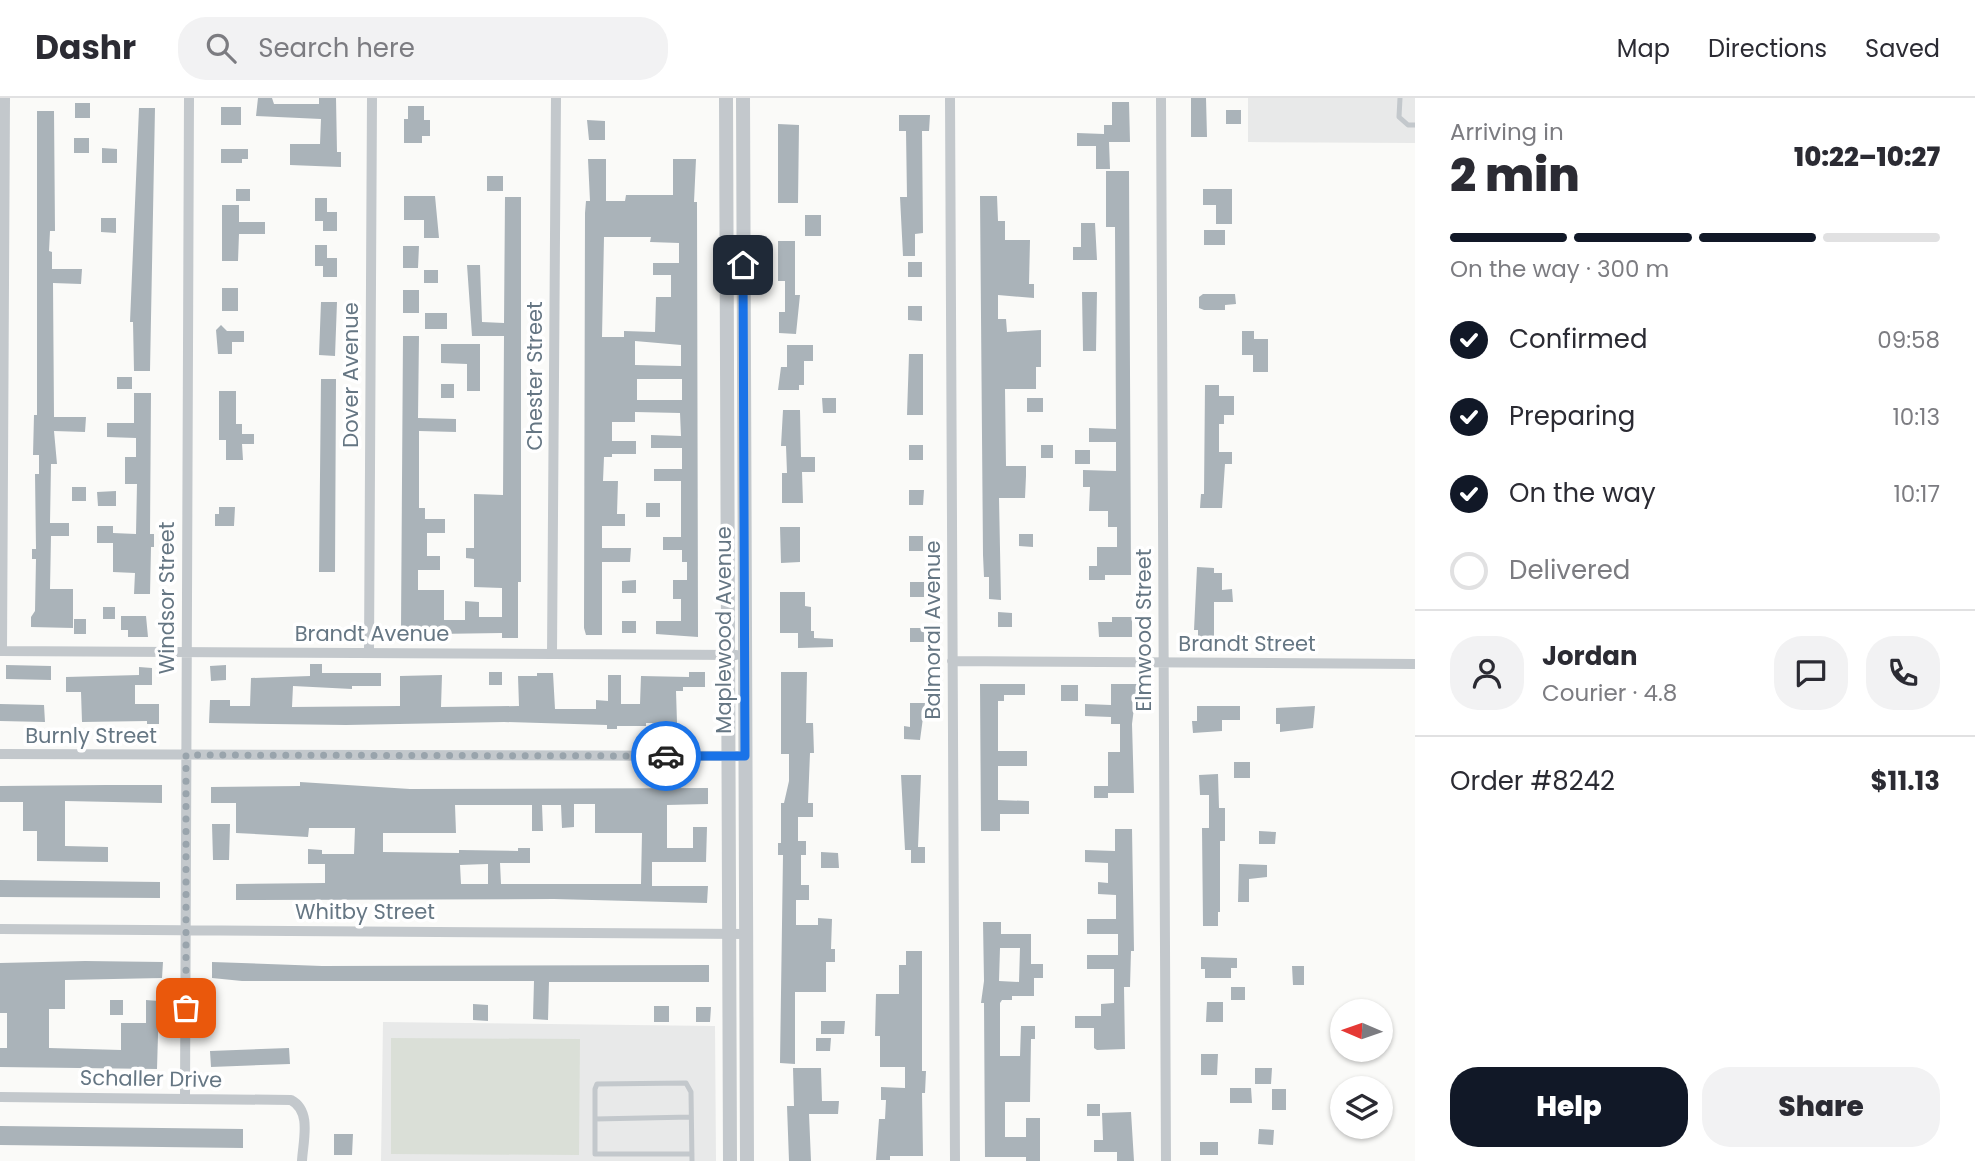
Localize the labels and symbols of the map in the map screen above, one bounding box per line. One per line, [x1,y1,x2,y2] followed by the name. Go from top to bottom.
[713,235,773,295] pin
[520,301,549,451] street label: Chester Street
[336,302,365,448] street label: Dover Avenue
[152,522,181,674] street label: Windsor Street
[709,526,738,734] street label: Maplewood Avenue
[918,541,947,719] street label: Balmoral Avenue
[1129,549,1158,711] street label: Elmwood Street
[295,619,449,648] street label: Brandt Avenue
[1178,629,1316,658] street label: Brandt Street
[25,721,157,750] street label: Burnly Street
[631,721,701,791] courier
[295,897,435,926] street label: Whitby Street
[156,978,216,1038] pin
[1330,999,1393,1062] north arrow
[80,1063,222,1094] street label: Schaller Drive

